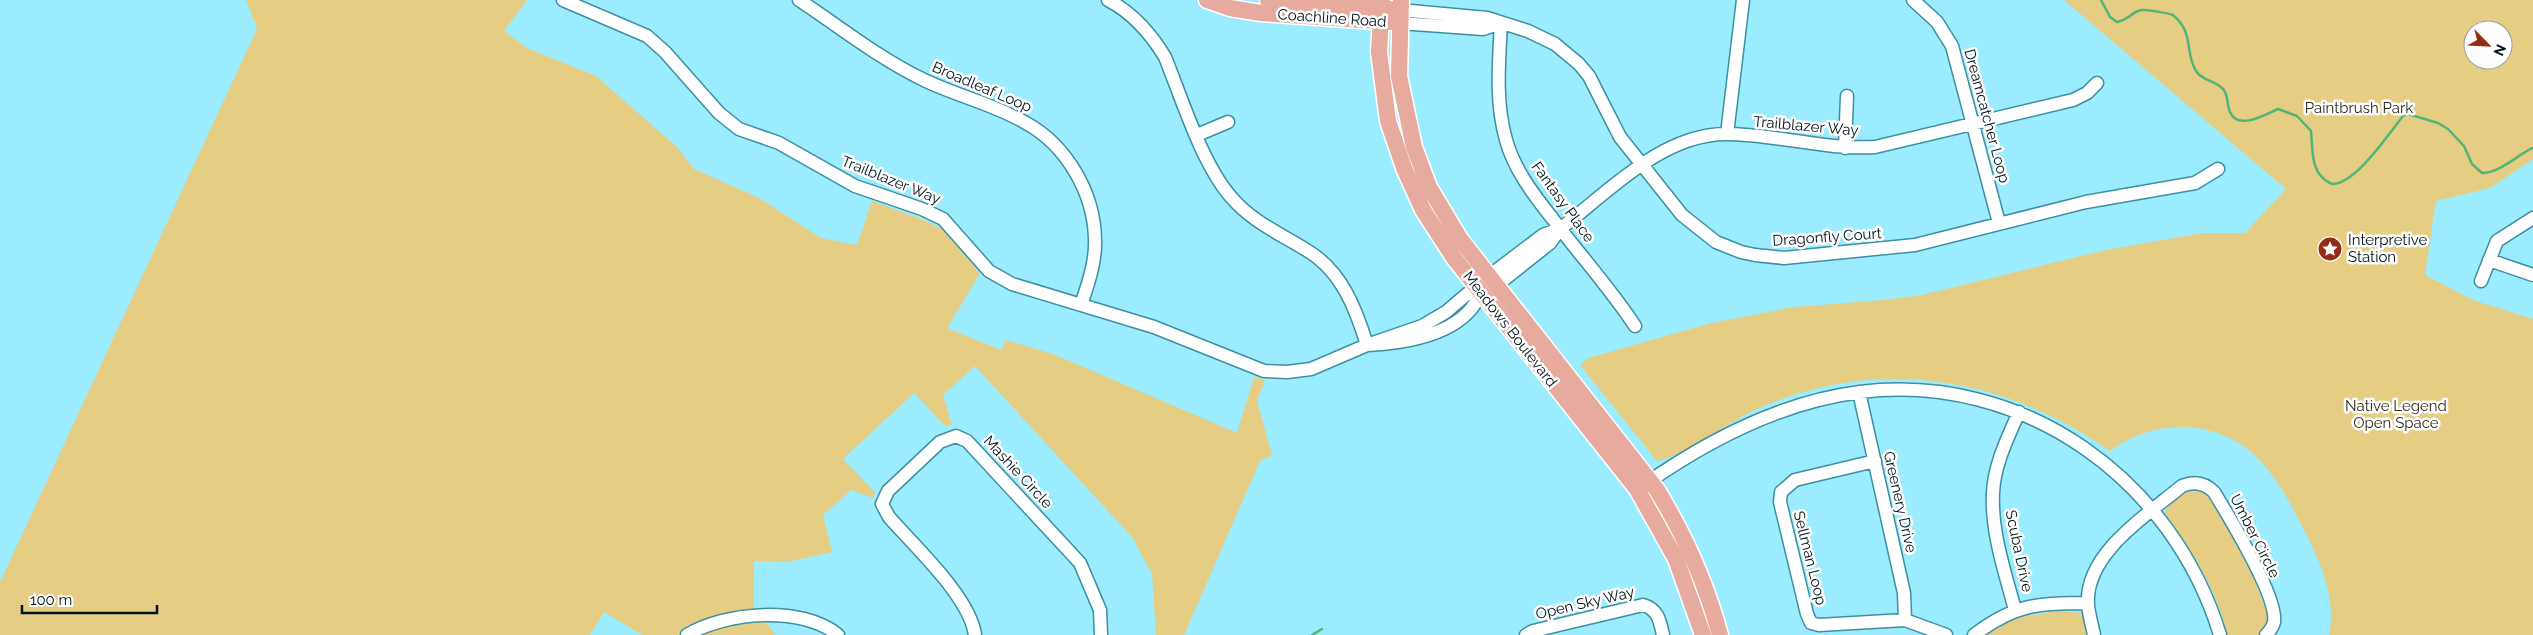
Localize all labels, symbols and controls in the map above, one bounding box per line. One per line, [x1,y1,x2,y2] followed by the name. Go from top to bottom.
[1277,5,1387,31] street label: Coachline Road
[2463,20,2513,70] north arrow
[2490,42,2509,58] text: N
[1960,47,2014,185] street label: Dreamcatcher Loop
[929,58,1035,116] street label: Broadleaf Loop
[2305,99,2413,117] park label: Paintbrush Park
[1753,112,1859,140] street label: Trailblazer Way
[839,152,943,208] street label: Trailblazer Way
[1528,158,1598,246] street label: Fantasy Place
[1772,224,1882,250] street label: Dragonfly Court
[2348,231,2427,266] place label: Interpretive Station
[2317,236,2343,262] place icon: Interpretive Station
[1459,268,1561,390] street label: Meadows Boulevard
[2345,397,2447,432] park label: Native Legend Open Space
[980,432,1056,512] street label: Mashie Circle
[1880,450,1920,555] street label: Greenery Drive
[2226,491,2284,581] street label: Umber Circle
[2002,508,2037,594] street label: Scuba Drive
[1790,509,1830,607] street label: Sellman Loop
[22,582,158,614] scale bar
[1534,583,1636,623] street label: Open Sky Way
[30,591,72,609] text: 100 m

